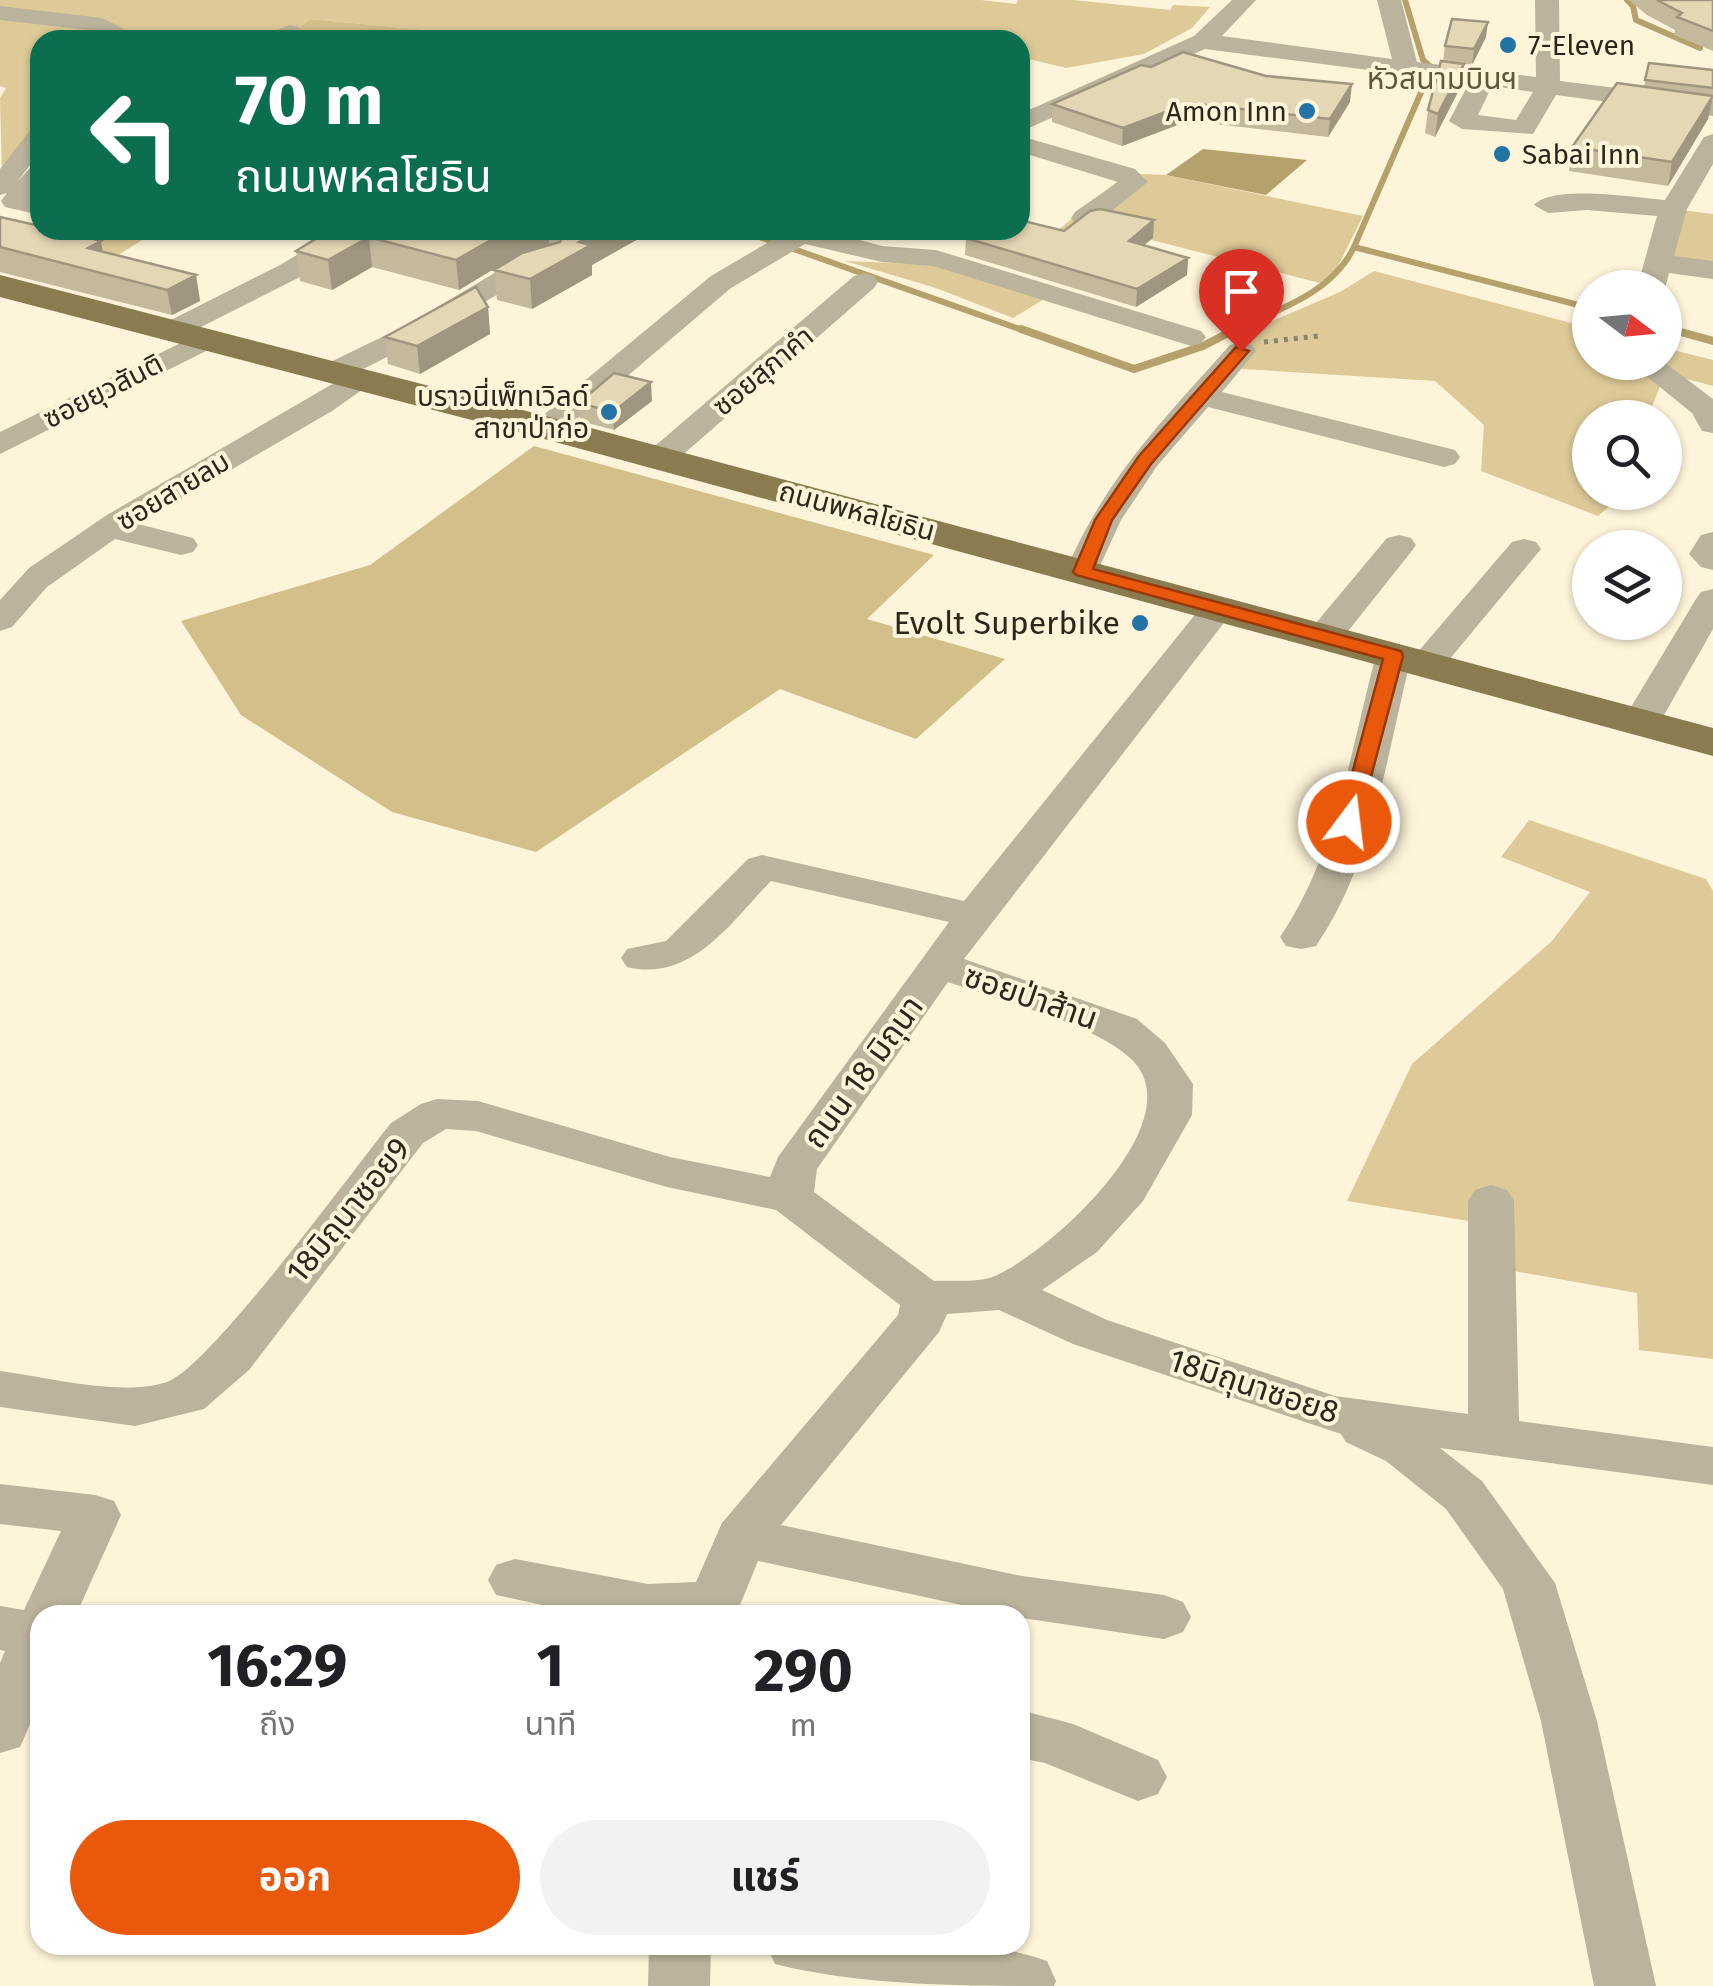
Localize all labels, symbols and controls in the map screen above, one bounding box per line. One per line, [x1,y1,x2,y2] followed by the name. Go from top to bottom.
[1528,29,1635,62] place label: 7-Eleven
[1497,34,1519,56] marker: 7-Eleven
[235,59,384,143] text: 70 m
[1367,61,1517,97] district label: หัวสนามบินฯ
[70,70,200,200] icon: left
[1166,95,1287,128] place label: Amon Inn
[1296,100,1318,122] marker: Amon Inn
[1522,138,1640,171] place label: Sabai Inn
[1491,143,1513,165] marker: Sabai Inn
[235,150,492,204] text: ถนนพหลโยธิน
[1199,249,1284,352] pin
[1214,264,1269,319] icon: arrive
[1572,270,1682,380] north arrow
[1572,270,1682,640] map controls
[706,319,820,423] street label: ซอยสุภาคำ
[38,347,168,435] street label: ซอยยุวสันติ
[417,377,589,445] place label: บราวนี่เพ็ทเวิลด์ สาขาป่าก่อ
[1572,400,1682,510] button: search
[598,401,620,423] marker: บราวนี่เพ็ทเวิลด์ สาขาป่าก่อ
[111,445,235,537] street label: ซอยสายลม
[776,474,938,548] street label: ถนนพหลโยธิน
[1572,530,1682,640] button: layers
[893,604,1120,642] place label: Evolt Superbike
[1129,612,1151,634] marker: Evolt Superbike
[1297,770,1401,874] position arrow
[959,956,1103,1038] street label: ซอยป่าส้าน
[795,989,931,1155] street label: ถนน 18 มิถุนา
[278,1130,418,1290] street label: 18มิถุนาซอย9
[1165,1341,1343,1431] street label: 18มิถุนาซอย8
[207,1630,347,1702] text: 16:29
[537,1630,564,1702] text: 1
[754,1635,853,1707] text: 290
[259,1705,295,1743] text: ถึง
[524,1705,577,1743] text: นาที
[790,1706,817,1744] text: m
[70,1820,520,1935] button: ออก
[540,1820,990,1935] button: แชร์

